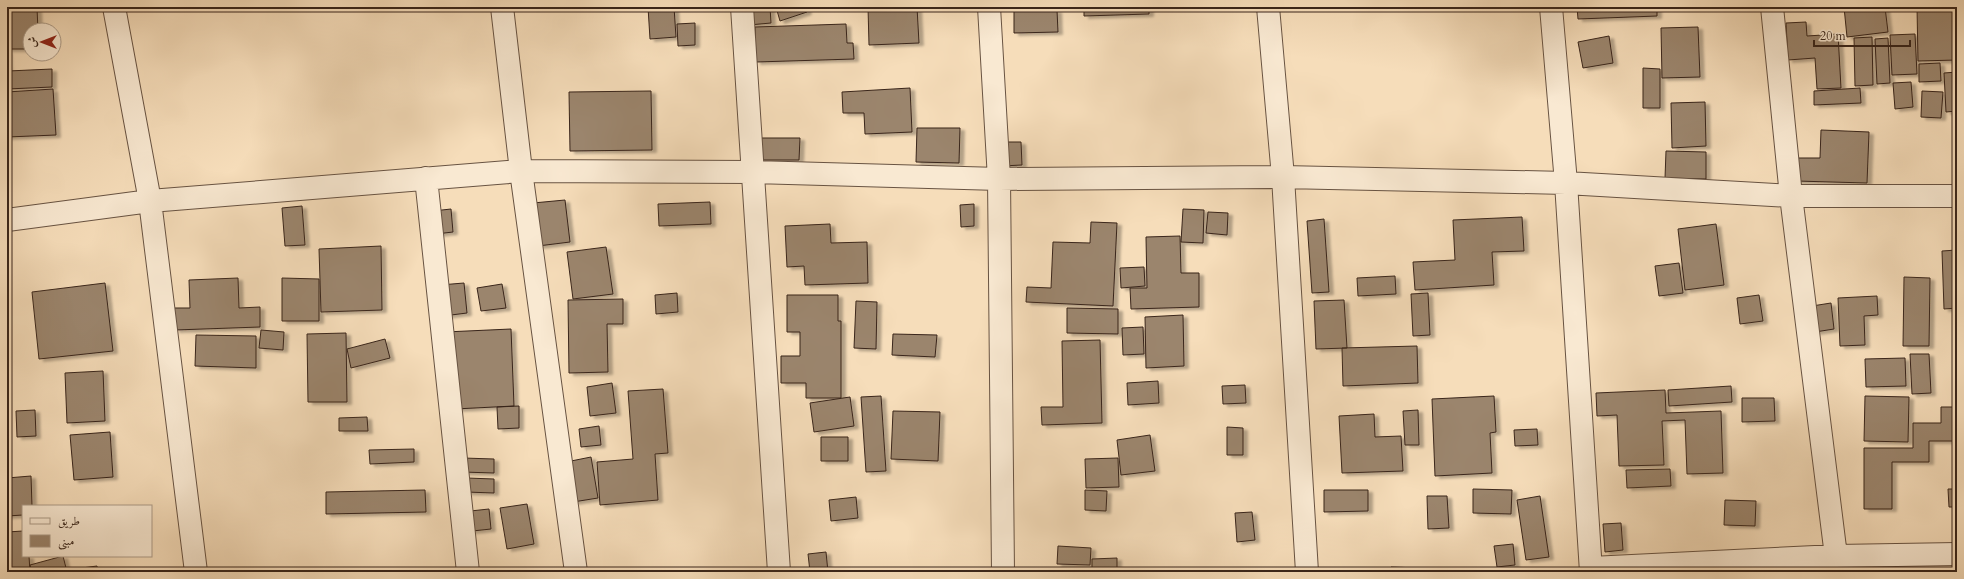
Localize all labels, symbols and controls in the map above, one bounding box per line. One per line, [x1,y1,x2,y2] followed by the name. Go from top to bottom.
[22,22,62,62] north arrow
[1814,22,1910,48] scale bar
[1820,28,1847,44] text: 20 m
[25,36,40,47] text: ش
[22,505,152,557] legend
[58,513,80,529] text: طريق
[58,533,74,550] text: مبنى

